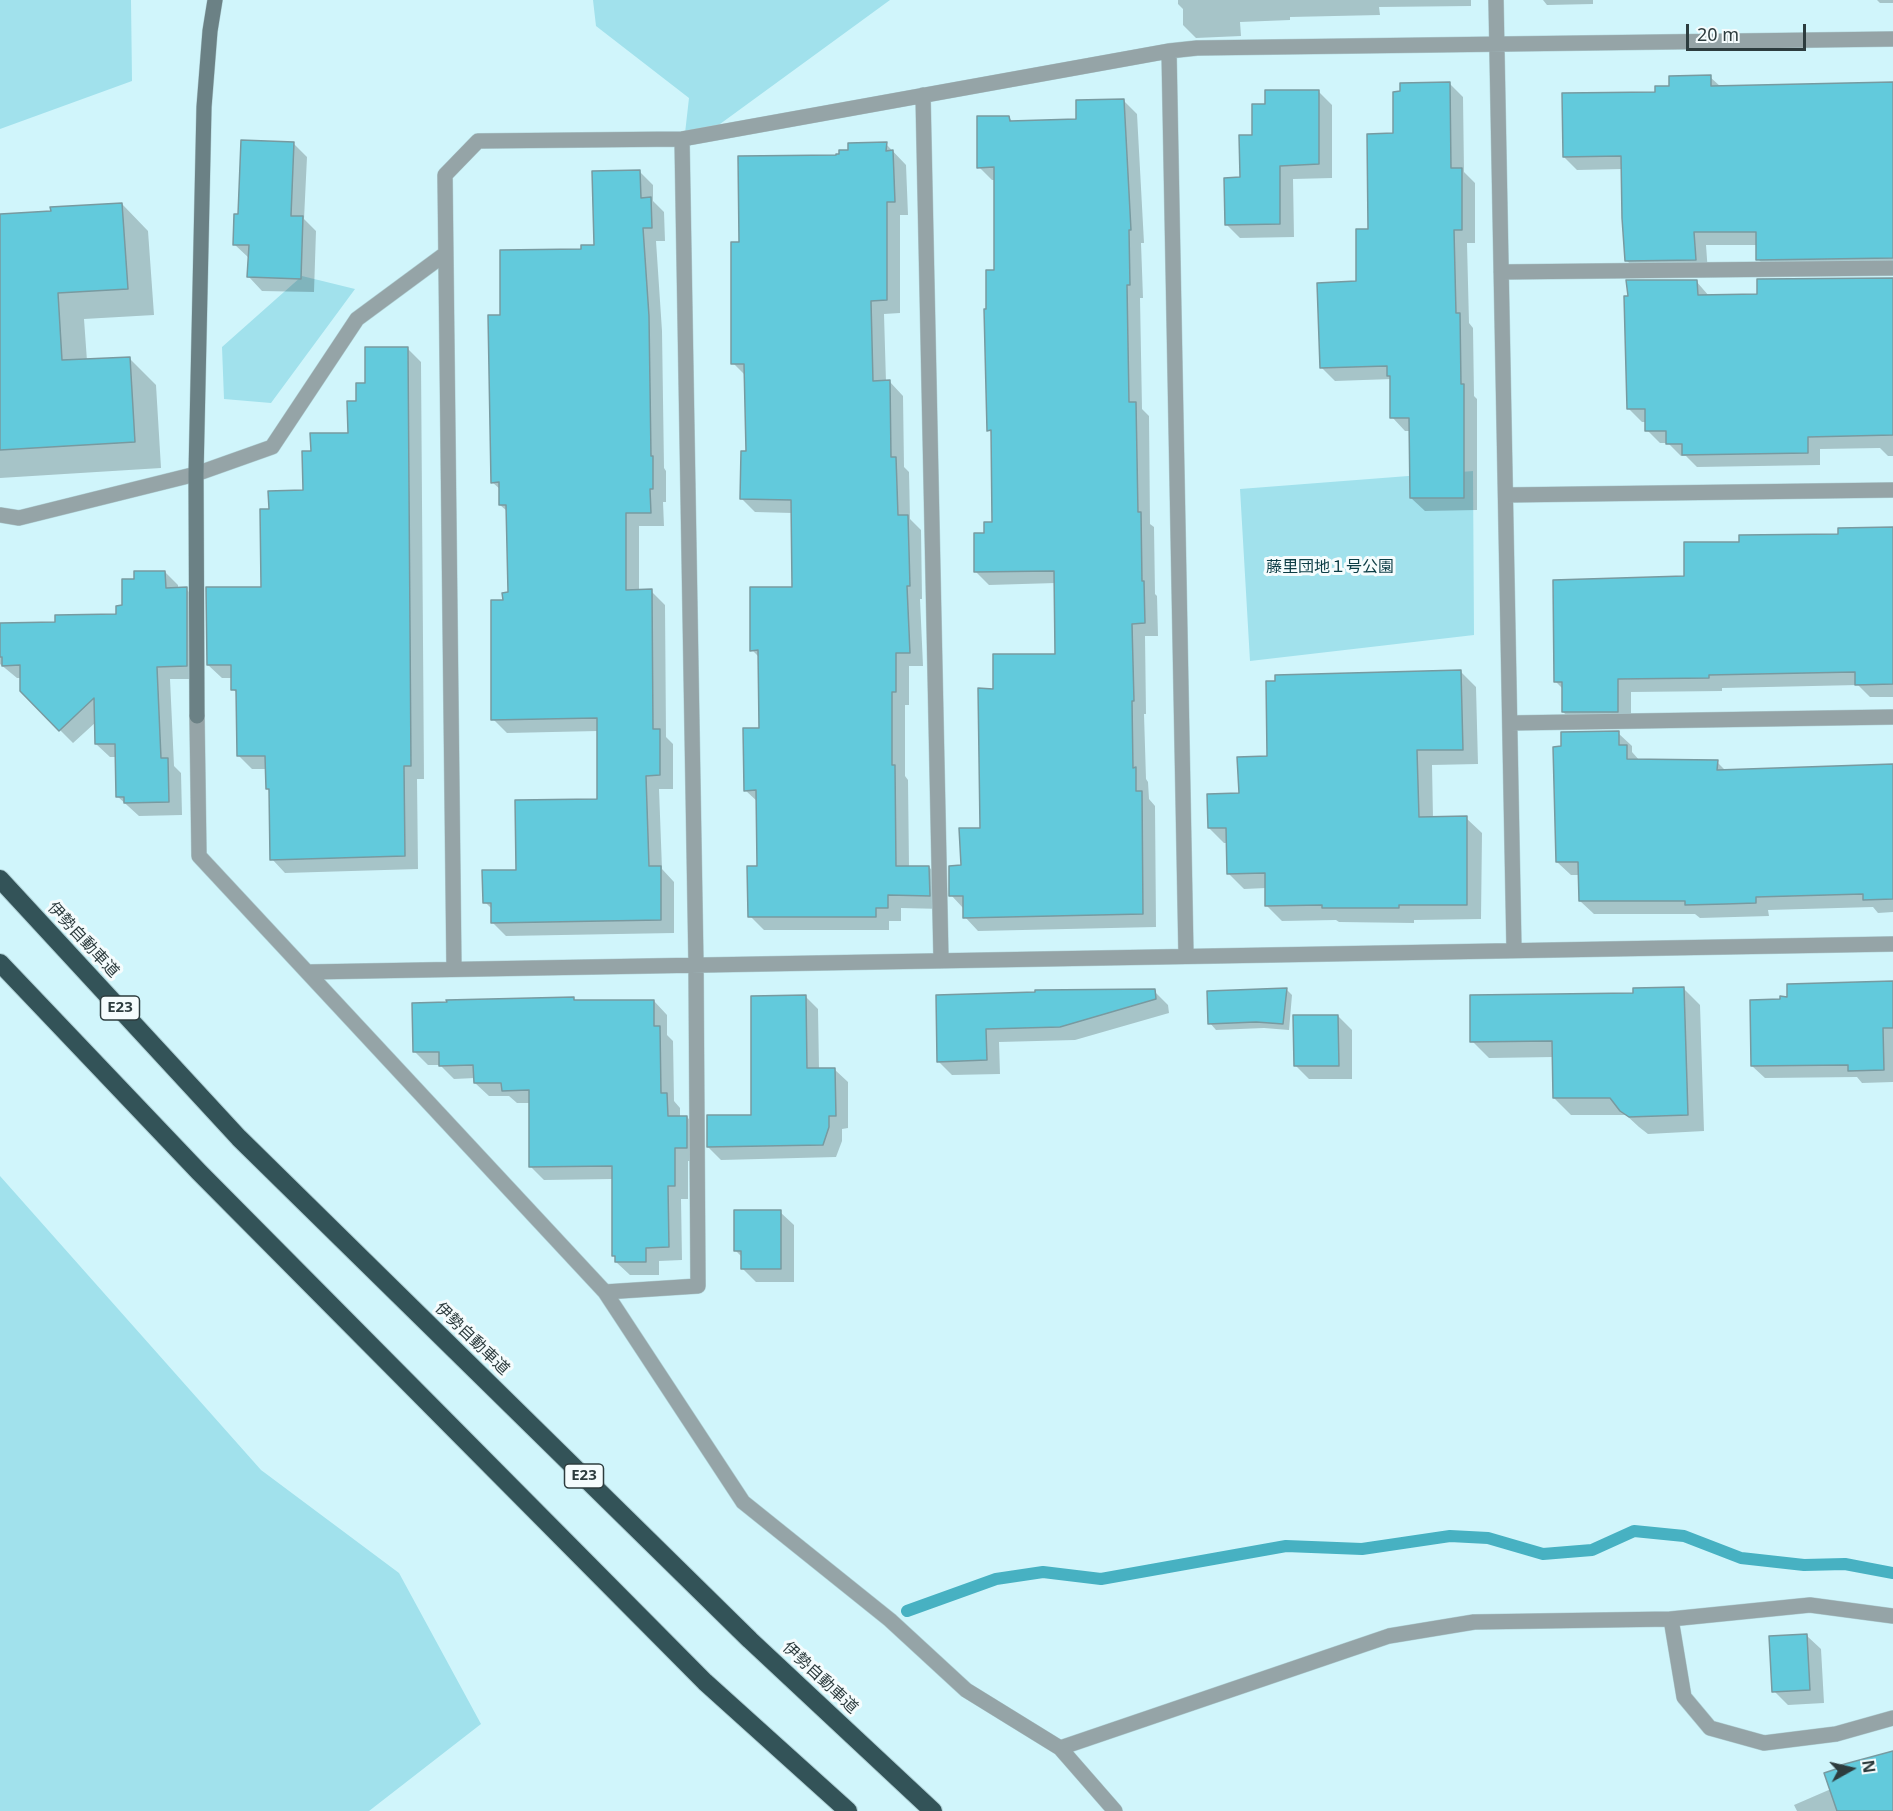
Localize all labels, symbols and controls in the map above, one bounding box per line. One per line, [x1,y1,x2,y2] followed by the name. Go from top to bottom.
[1689,12,1809,50] scale bar
[1697,22,1739,46] text: 20 m
[1266,557,1394,577] park label: 藤里団地１号公園
[43,898,123,982] street label: 伊勢自動車道
[100,996,140,1020] road number: E23
[431,1299,513,1379] street label: 伊勢自動車道
[564,1464,604,1488] road number: E23
[778,1638,862,1718] street label: 伊勢自動車道
[1821,1739,1881,1799] north arrow
[1857,1759,1881,1774] text: N

